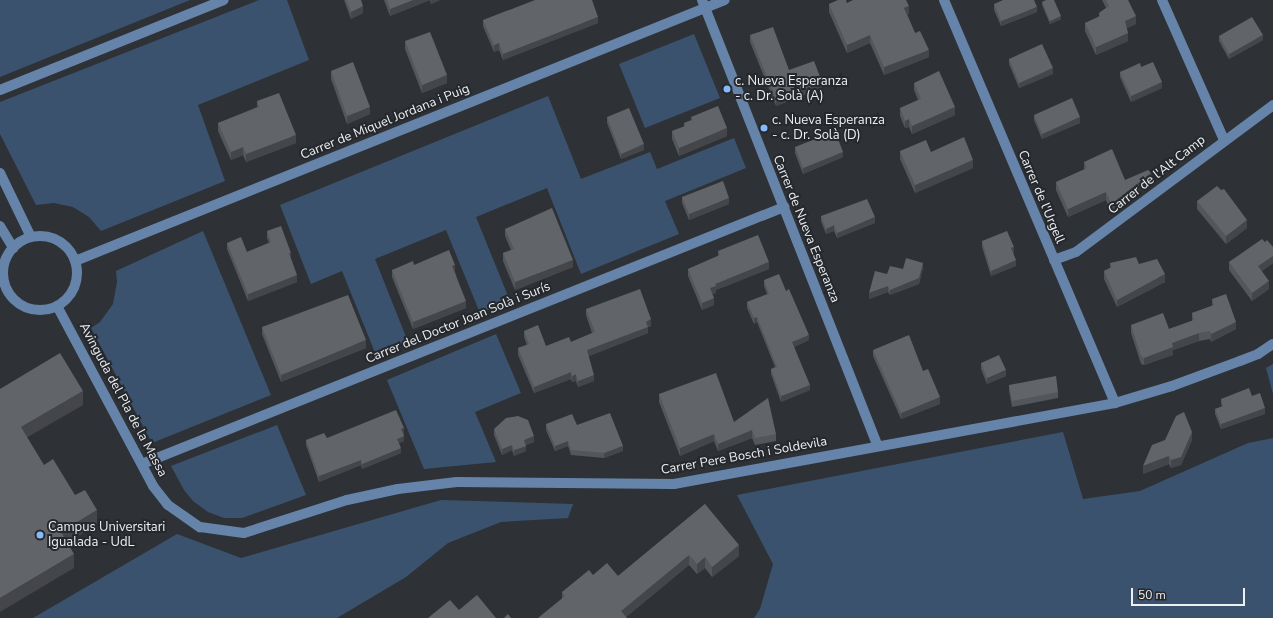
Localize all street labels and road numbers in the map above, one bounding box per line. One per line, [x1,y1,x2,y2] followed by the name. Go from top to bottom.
[298,81,472,163] street label: Carrer de Miquel Jordana i Puig
[1105,132,1209,218] street label: Carrer de l'Alt Camp
[1014,148,1068,246] street label: Carrer de l'Urgell
[769,153,843,305] street label: Carrer de Nueva Esperanza
[363,279,553,367] street label: Carrer del Doctor Joan Solà i Surís
[76,320,170,480] street label: Avinguda del Pla de la Massa
[660,434,828,478] street label: Carrer Pere Bosch i Soldevila

